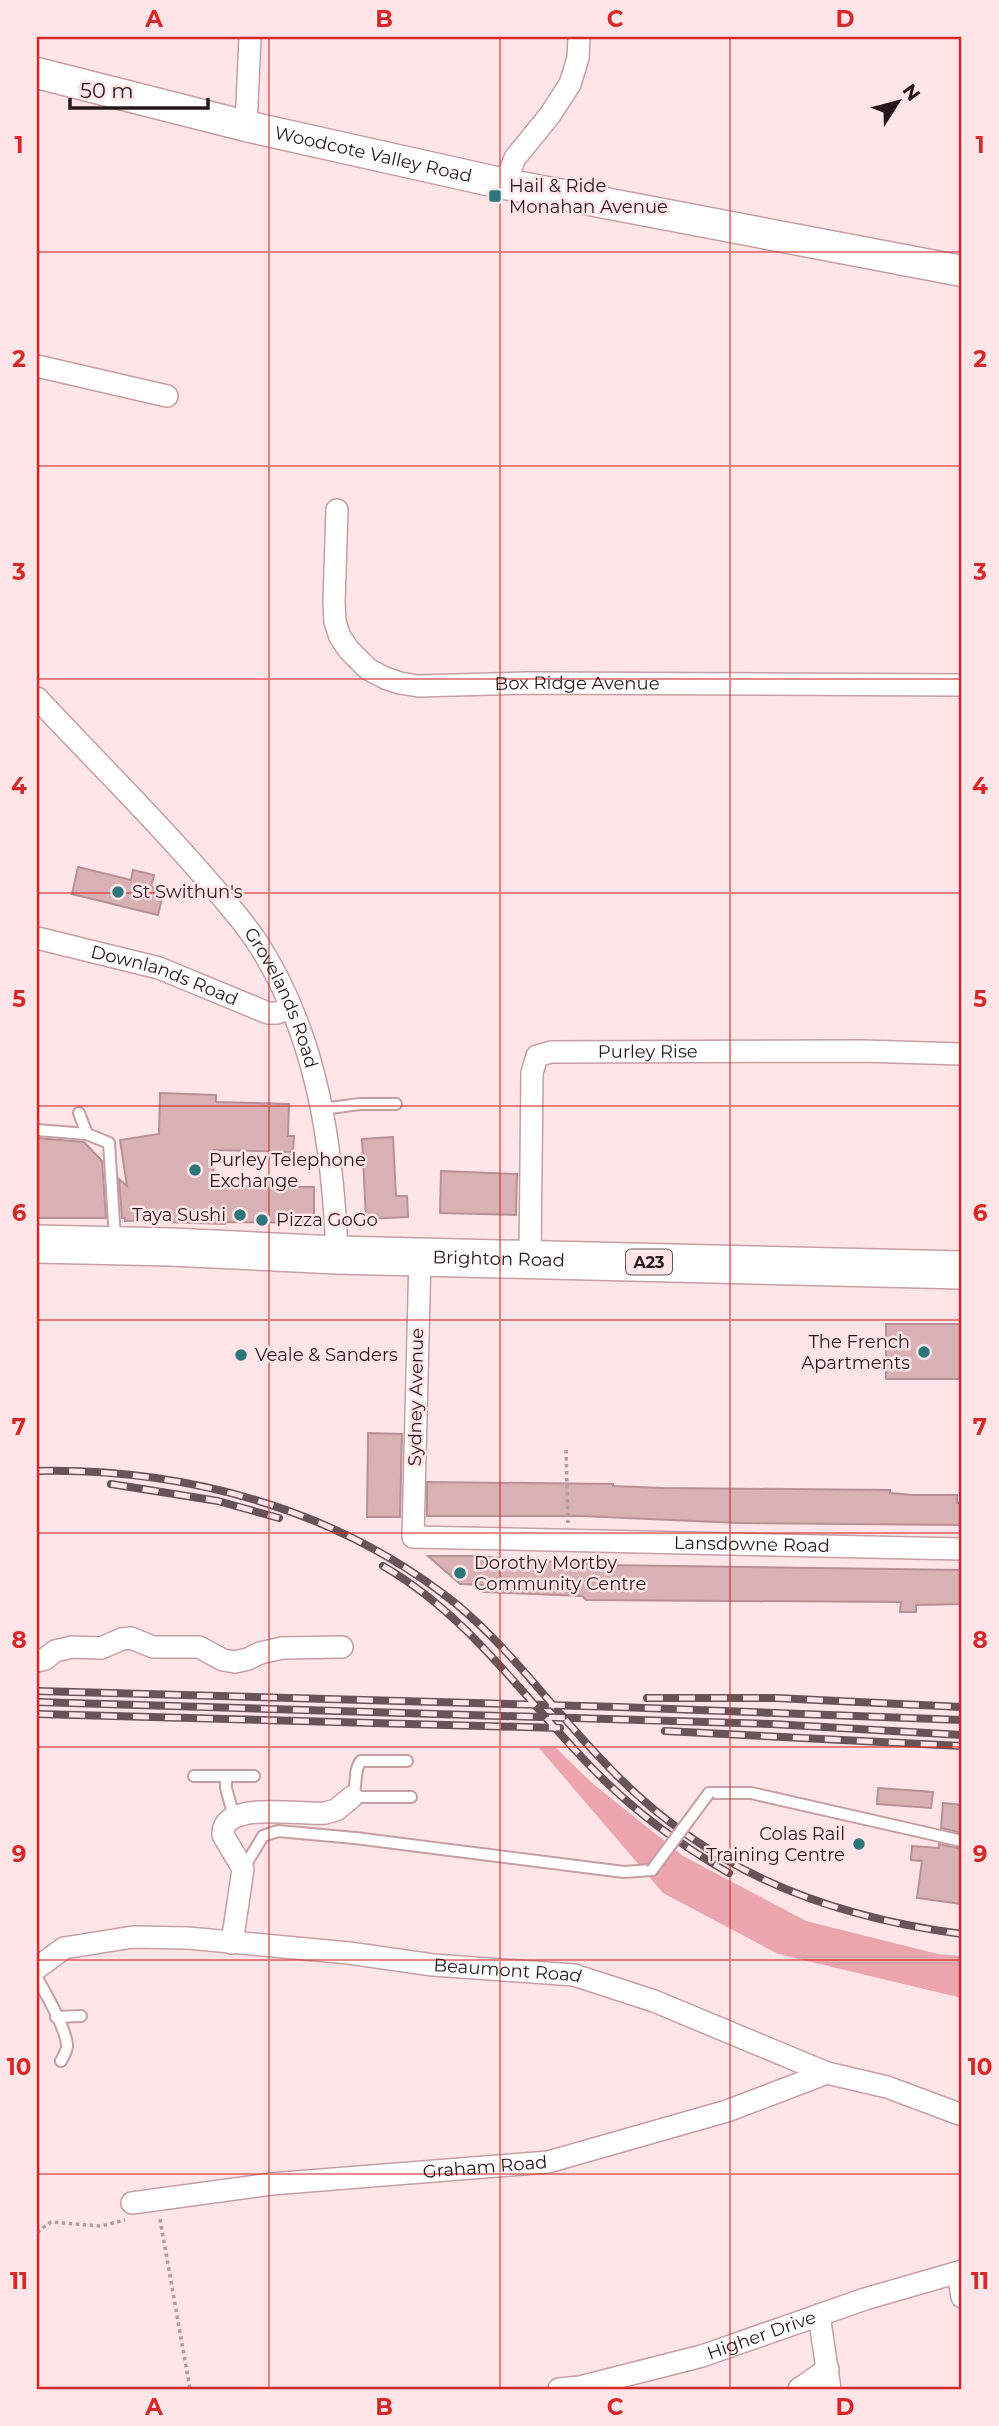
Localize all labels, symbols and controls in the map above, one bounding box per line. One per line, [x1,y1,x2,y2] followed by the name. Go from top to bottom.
[144,5,163,33] text: A
[375,5,393,33] text: B
[607,5,624,33] text: C
[836,5,855,33] text: D
[70,66,208,110] scale bar
[862,66,932,136] north arrow
[80,78,134,103] text: 50 m
[898,79,925,105] text: N
[272,122,474,187] street label: Woodcote Valley Road
[14,131,24,159] text: 1
[975,131,985,159] text: 1
[509,175,668,218] place label: Hail & Ride Monahan Avenue
[487,188,503,204] marker: Hail & Ride Monahan Avenue
[12,345,26,373] text: 2
[973,345,987,373] text: 2
[11,558,26,586] text: 3
[972,558,987,586] text: 3
[494,672,660,695] street label: Box Ridge Avenue
[11,772,27,800] text: 4
[972,772,988,800] text: 4
[132,881,243,903] place label: St Swithun's
[110,884,126,900] marker: St Swithun's
[239,923,323,1071] street label: Grovelands Road
[89,941,241,1010] street label: Downlands Road
[12,985,26,1013] text: 5
[973,985,987,1013] text: 5
[598,1041,698,1063] street label: Purley Rise
[209,1149,366,1192] place label: Purley Telephone Exchange
[187,1162,203,1178] marker: Purley Telephone Exchange
[12,1199,27,1227] text: 6
[973,1199,988,1227] text: 6
[132,1204,226,1226] place label: Taya Sushi
[232,1207,248,1223] marker: Taya Sushi
[276,1209,378,1231] place label: Pizza GoGo
[254,1212,270,1228] marker: Pizza GoGo
[432,1246,565,1271] street label: Brighton Road
[626,1250,672,1274] road number: A23
[404,1328,428,1466] street label: Sydney Avenue
[801,1331,910,1374] place label: The French Apartments
[255,1344,398,1366] place label: Veale & Sanders
[916,1344,932,1360] marker: The French Apartments
[233,1347,249,1363] marker: Veale & Sanders
[12,1413,26,1441] text: 7
[973,1413,987,1441] text: 7
[674,1532,830,1557] street label: Lansdowne Road
[474,1552,647,1595] place label: Dorothy Mortby Community Centre
[452,1565,468,1581] marker: Dorothy Mortby Community Centre
[11,1626,27,1654] text: 8
[972,1626,988,1654] text: 8
[706,1823,845,1866] place label: Colas Rail Training Centre
[851,1836,867,1852] marker: Colas Rail Training Centre
[12,1840,26,1868] text: 9
[973,1840,987,1868] text: 9
[433,1954,585,1988] street label: Beaumont Road
[7,2053,31,2081] text: 10
[968,2053,992,2081] text: 10
[422,2151,548,2183] street label: Graham Road
[10,2267,28,2295] text: 11
[971,2267,989,2295] text: 11
[704,2306,819,2364] street label: Higher Drive
[144,2393,163,2421] text: A
[375,2393,393,2421] text: B
[607,2393,624,2421] text: C
[836,2393,855,2421] text: D

